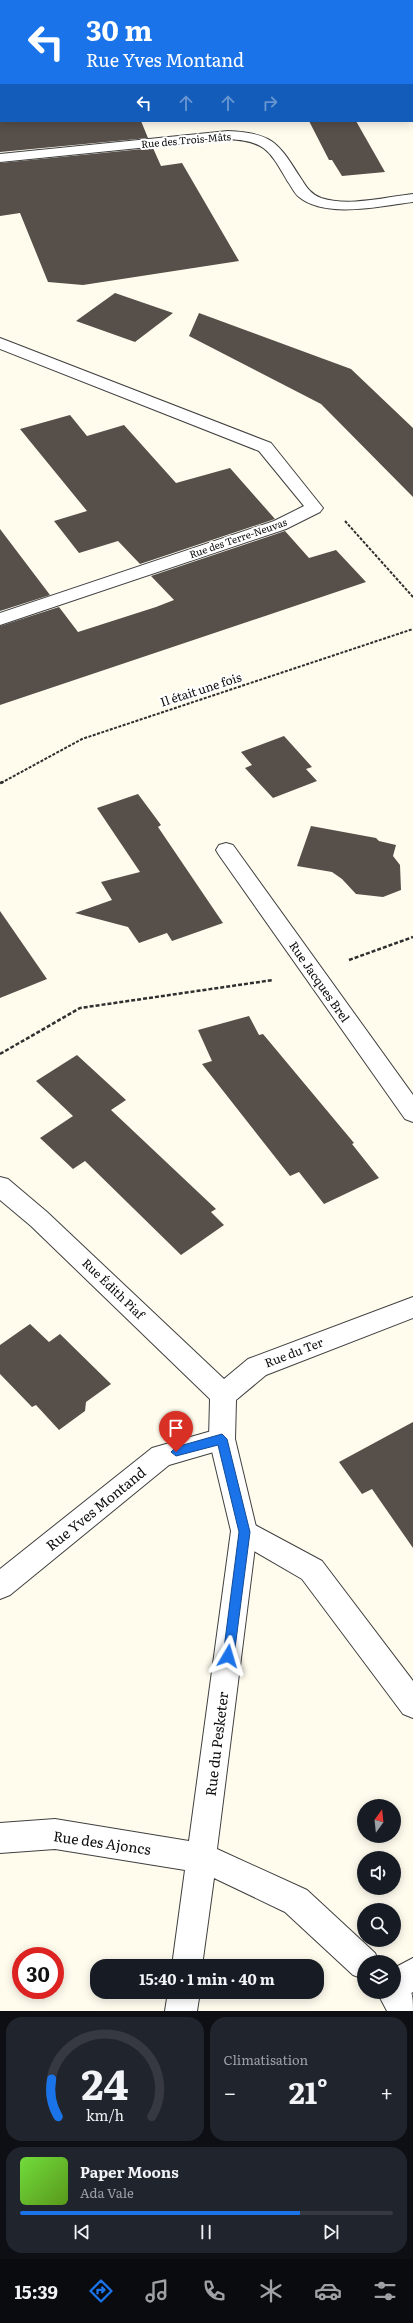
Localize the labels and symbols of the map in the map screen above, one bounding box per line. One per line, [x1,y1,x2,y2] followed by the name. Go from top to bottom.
[140,128,232,151] street label: Rue des Trois-Mâts
[187,514,289,561] street label: Rue des Terre-Neuvas
[158,667,244,711] street label: Il était une fois
[285,937,354,1026] street label: Rue Jacques Brel
[78,1254,150,1324] street label: Rue Édith Piaf
[262,1333,326,1371] street label: Rue du Ter
[159,1411,193,1452] pin
[41,1461,150,1555] street label: Rue Yves Montand
[207,1635,249,1677] position arrow
[200,1690,232,1797] street label: Rue du Pesketer
[357,1799,401,1843] north arrow
[52,1825,152,1859] street label: Rue des Ajoncs
[12,1947,64,1999] speed limit sign: 30

